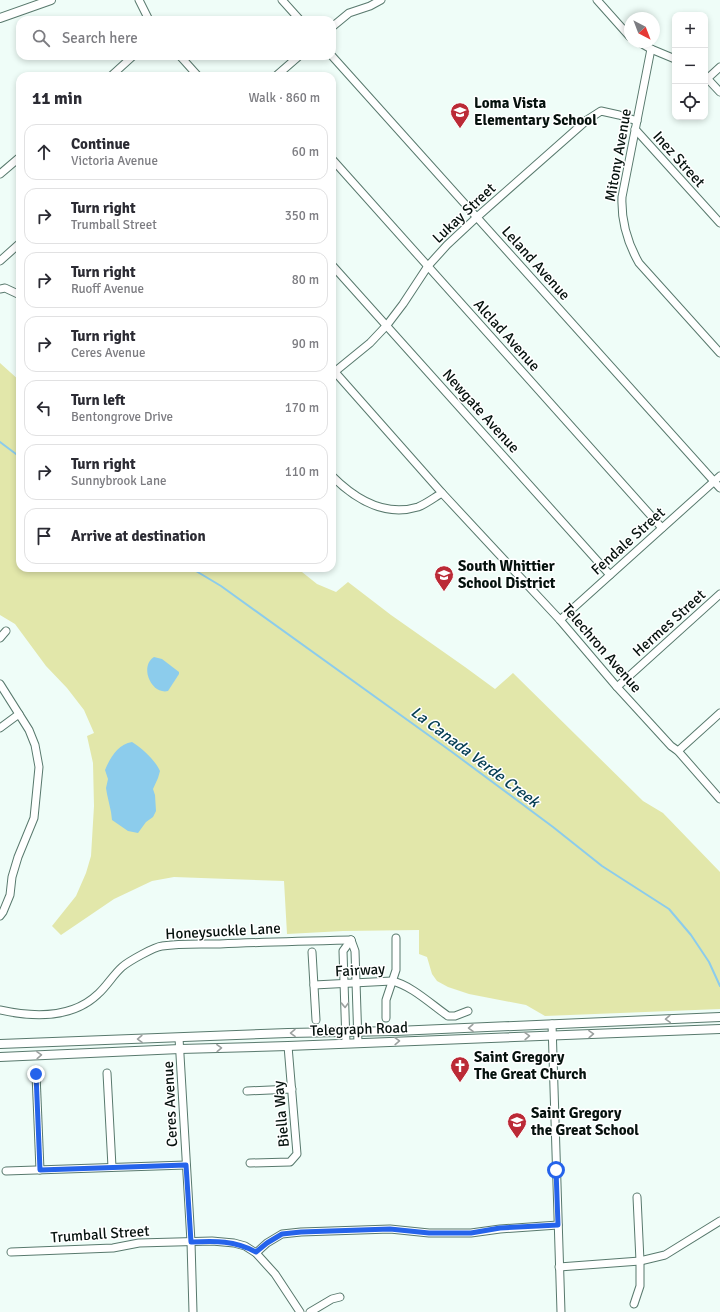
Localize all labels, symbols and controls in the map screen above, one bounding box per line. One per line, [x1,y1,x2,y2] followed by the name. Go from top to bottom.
[624,12,660,48] north arrow
[672,12,708,120] map controls
[672,12,708,48] button: +
[16,16,336,60] search box
[30,27,52,49] icon: search
[62,29,138,47] text: Search here
[672,48,708,84] button: −
[672,84,708,120] button: locate
[32,88,82,109] text: 11 min
[249,90,320,106] text: Walk · 860 m
[474,94,597,129] place label: Loma Vista Elementary School
[449,101,471,129] school or university icon: Loma Vista Elementary School
[601,107,635,203] street label: Mitony Avenue
[649,127,709,191] street label: Inez Street
[71,135,130,153] text: Continue
[33,141,55,163] icon: ahead
[292,144,319,160] text: 60 m
[71,153,158,169] text: Victoria Avenue
[429,179,499,247] street label: Lukay Street
[71,199,136,217] text: Turn right
[33,205,55,227] icon: right
[285,208,319,224] text: 350 m
[71,217,157,233] text: Trumball Street
[498,222,574,304] street label: Leland Avenue
[71,263,136,281] text: Turn right
[33,269,55,291] icon: right
[292,272,319,288] text: 80 m
[71,281,144,297] text: Ruoff Avenue
[470,295,544,375] street label: Alclad Avenue
[71,327,136,345] text: Turn right
[33,333,55,355] icon: right
[292,336,319,352] text: 90 m
[71,345,146,361] text: Ceres Avenue
[439,365,523,457] street label: Newgate Avenue
[71,391,125,409] text: Turn left
[33,397,55,419] icon: left
[285,400,319,416] text: 170 m
[71,409,173,425] text: Bentongrove Drive
[71,455,136,473] text: Turn right
[33,461,55,483] icon: right
[285,464,319,480] text: 110 m
[71,473,167,489] text: Sunnybrook Lane
[588,503,668,579] street label: Fendale Street
[33,525,55,547] icon: arrive
[71,527,206,545] text: Arrive at destination
[458,557,556,592] place label: South Whittier School District
[433,564,455,592] school or university icon: South Whittier School District
[629,586,709,660] street label: Hermes Street
[558,600,646,696] street label: Telechron Avenue
[407,702,545,813] water label: La Canada Verde Creek
[165,919,281,943] street label: Honeysuckle Lane
[335,960,385,980] street label: Fairway
[341,1002,349,1008] one-way arrow
[665,1014,671,1023] one-way arrow
[310,1018,408,1040] street label: Telegraph Road
[468,1023,474,1032] one-way arrow
[290,1029,296,1037] one-way arrow
[588,1030,594,1038] one-way arrow
[524,1032,530,1041] one-way arrow
[137,1035,143,1044] one-way arrow
[394,1037,400,1046] one-way arrow
[216,1043,222,1052] one-way arrow
[474,1048,587,1083] place label: Saint Gregory The Great Church
[36,1051,42,1059] one-way arrow
[449,1055,471,1083] church icon: Saint Gregory The Great Church
[159,1061,181,1147] street label: Ceres Avenue
[27,1065,45,1083] route end
[269,1080,293,1148] street label: Biella Way
[530,1104,639,1139] place label: Saint Gregory the Great School
[506,1111,528,1139] school or university icon: Saint Gregory the Great School
[547,1161,565,1179] route start
[50,1222,150,1246] street label: Trumball Street

